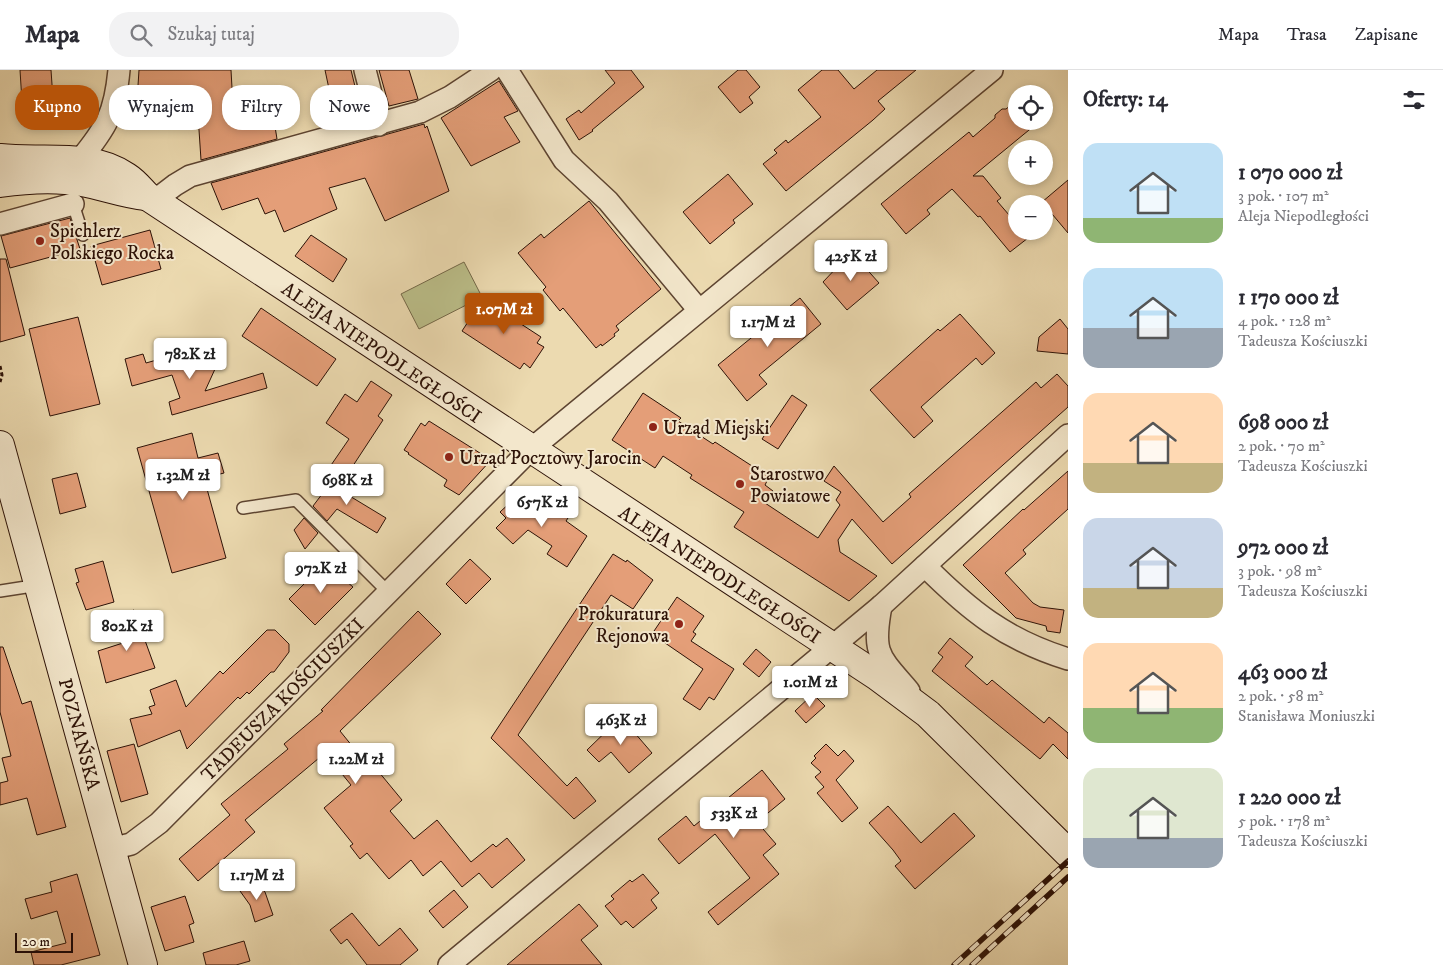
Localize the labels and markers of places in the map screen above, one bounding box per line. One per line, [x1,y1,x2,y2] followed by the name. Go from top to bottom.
[50,220,174,265] place label: Spichlerz Polskiego Rocka
[34,235,46,247] marker: Spichlerz Polskiego Rocka
[805,240,897,282] pin: 425K zł
[452,292,556,335] pin: 1.07M zł
[716,306,820,348] pin: 1.17M zł
[144,338,236,380] pin: 782K zł
[663,417,770,440] place label: Urząd Miejski
[647,421,659,433] marker: Urząd Miejski
[459,447,642,470] place label: Urząd Pocztowy Jarocin
[443,451,455,463] marker: Urząd Pocztowy Jarocin
[131,458,235,501] pin: 1.32M zł
[750,463,830,508] place label: Starostwo Powiatowe
[301,464,393,506] pin: 698K zł
[734,478,746,490] marker: Starostwo Powiatowe
[496,486,588,528] pin: 657K zł
[275,552,367,594] pin: 972K zł
[578,603,669,648] place label: Prokuratura Rejonowa
[81,610,173,652] pin: 802K zł
[673,618,685,630] marker: Prokuratura Rejonowa
[758,666,862,708] pin: 1.01M zł
[575,704,667,746] pin: 463K zł
[304,742,408,785] pin: 1.22M zł
[688,796,780,839] pin: 533K zł
[205,858,309,901] pin: 1.17M zł

